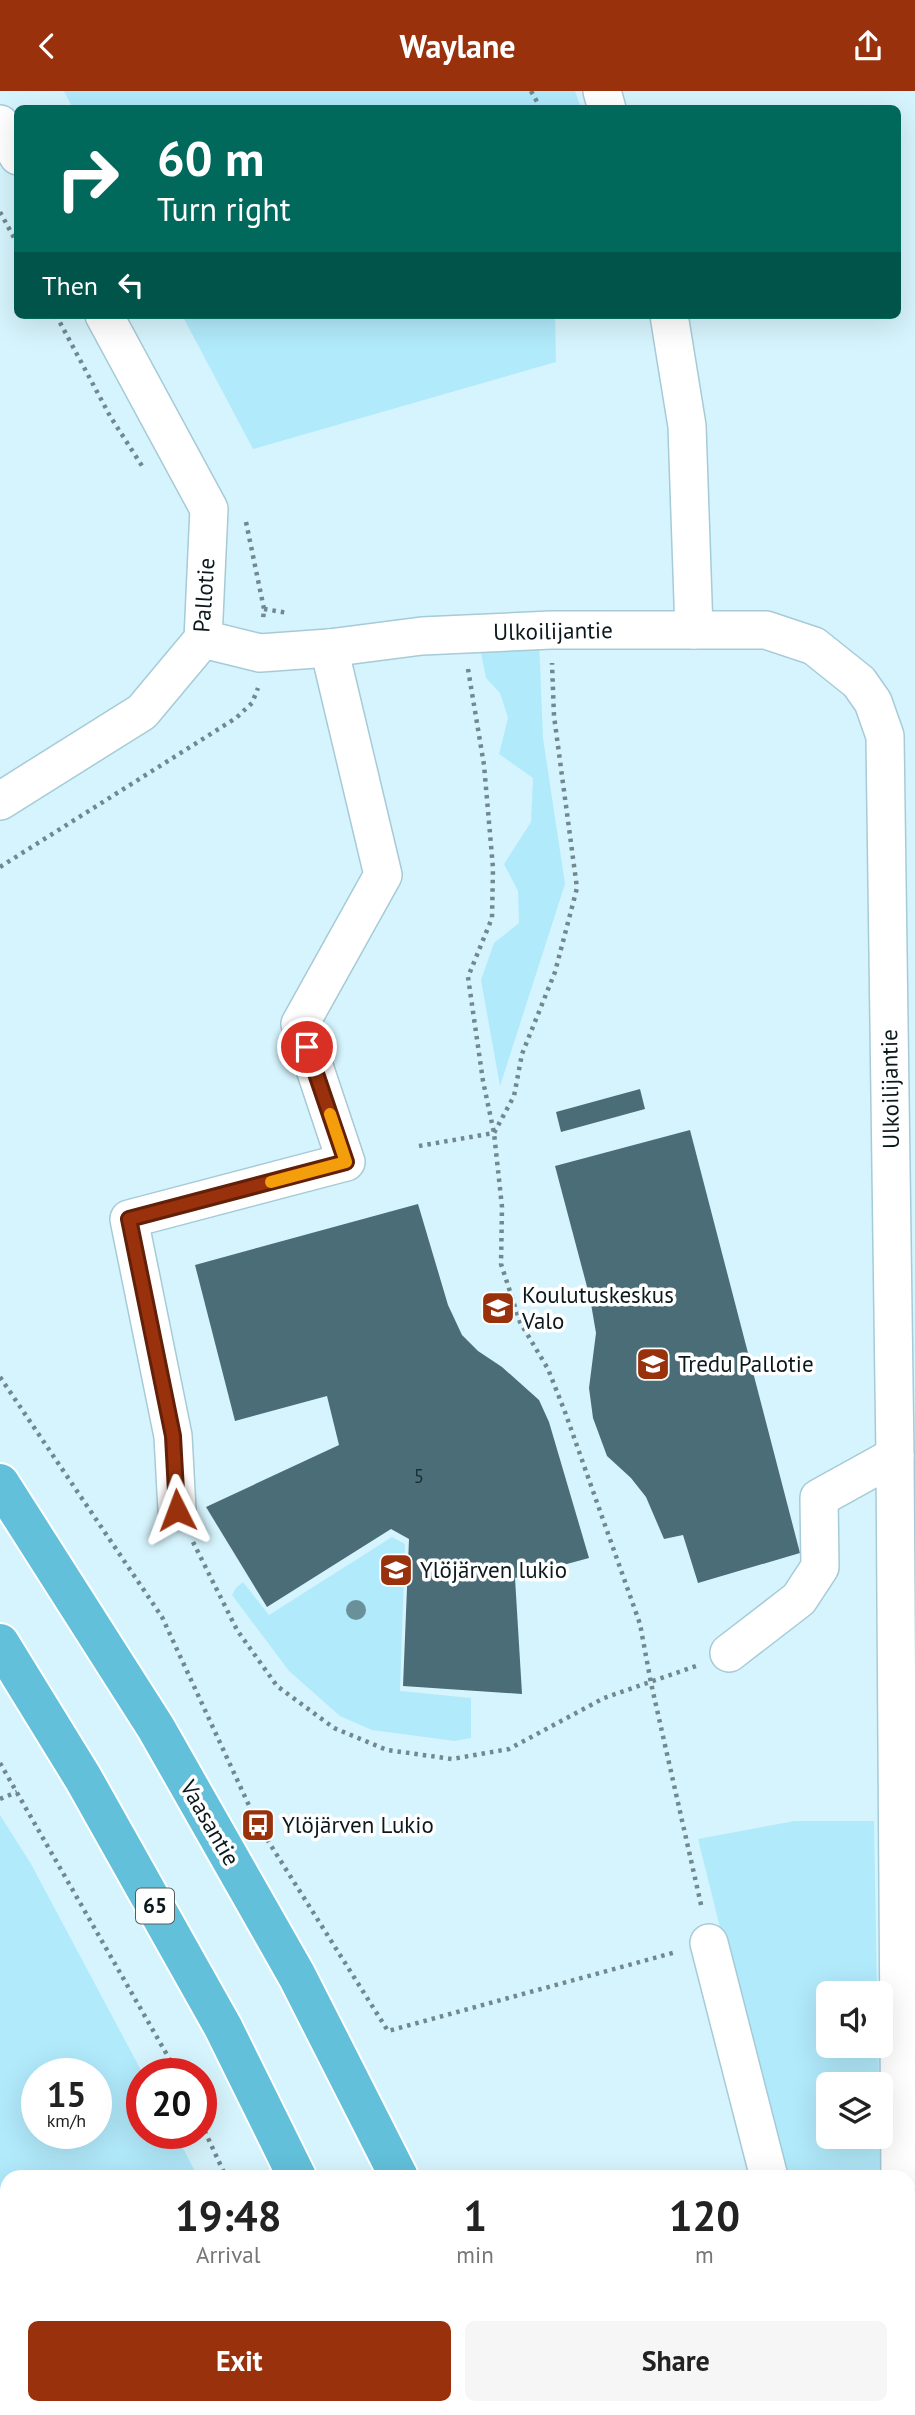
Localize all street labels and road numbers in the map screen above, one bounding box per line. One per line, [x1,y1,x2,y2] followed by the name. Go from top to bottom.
[186,557,221,633] street label: Pallotie
[493,615,613,646] street label: Ulkoilijantie
[874,1029,905,1149] street label: Ulkoilijantie
[174,1774,247,1871] street label: Vaasantie
[136,1889,174,1923] road number: 65

